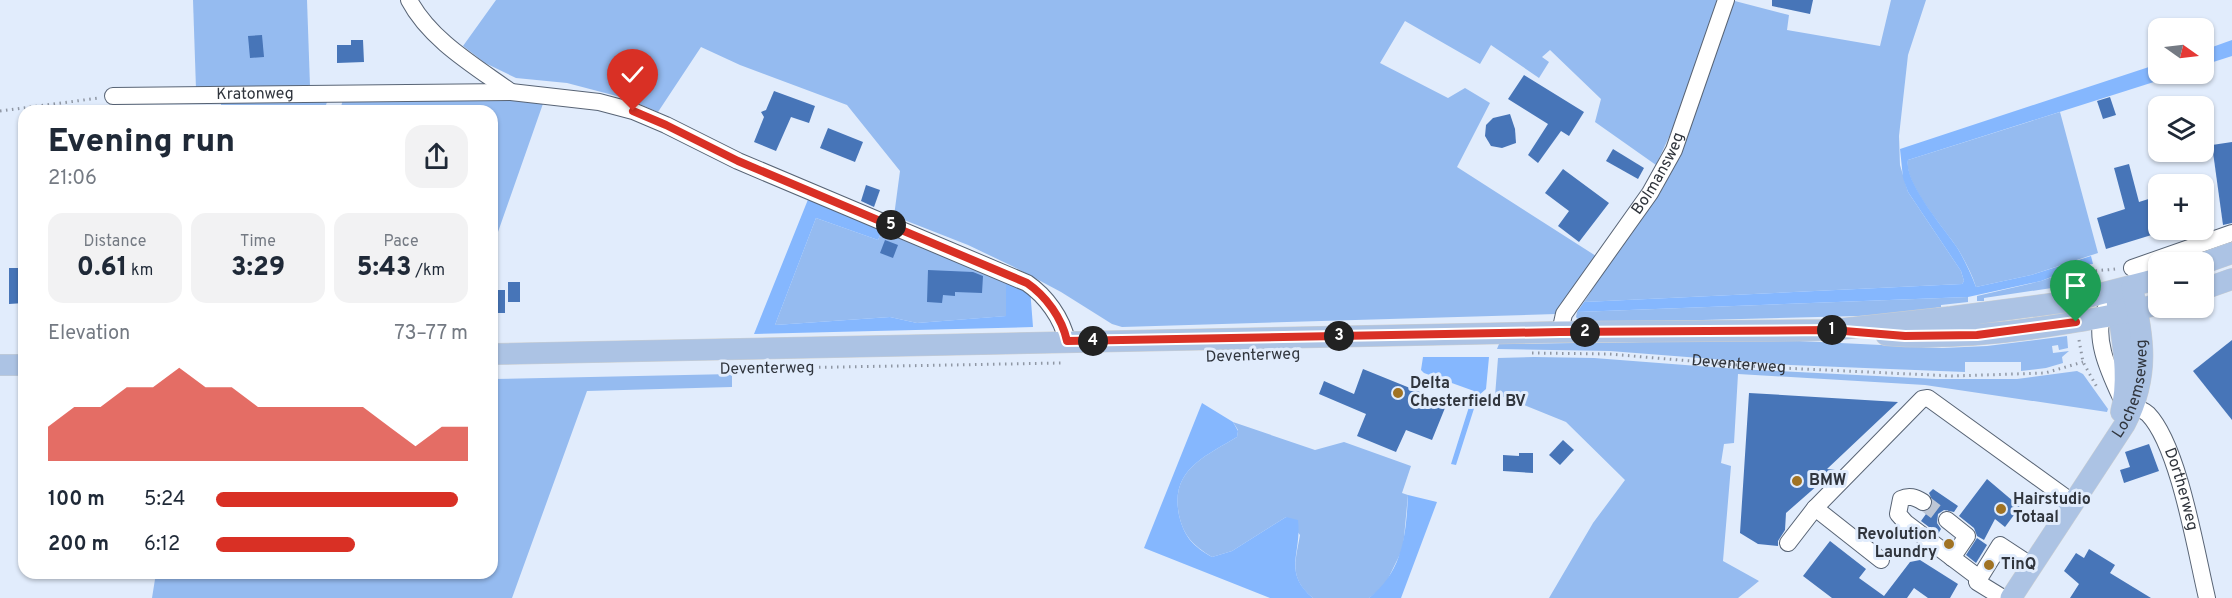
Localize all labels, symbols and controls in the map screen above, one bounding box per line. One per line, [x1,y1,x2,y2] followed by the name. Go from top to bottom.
[2148,18,2214,84] north arrow
[2148,18,2214,318] map controls
[607,49,658,111] pin
[616,58,649,91] icon: check
[216,84,294,105] street label: Kratonweg
[2148,96,2214,162] button: layers
[48,122,235,164] text: Evening run
[405,125,468,188] button: share
[1628,130,1689,219] street label: Bolmansweg
[48,166,97,192] text: 21:06
[2148,174,2214,240] button: +
[876,210,906,240] pin: 5
[886,215,896,235] text: 5
[84,232,146,252] text: Distance
[240,232,276,252] text: Time
[383,232,419,252] text: Pace
[77,252,127,285] text: 0.61
[231,252,285,285] text: 3:29
[357,252,412,285] text: 5:43
[2148,252,2214,318] button: −
[2050,260,2101,322] pin
[127,261,153,281] text: km
[412,261,445,281] text: /km
[2059,269,2092,302] icon: arrive
[1817,315,1847,345] pin: 1
[1570,317,1600,347] pin: 2
[1829,320,1835,340] text: 1
[48,321,130,347] text: Elevation
[394,321,468,347] text: 73–77 m
[1324,321,1354,351] pin: 3
[1580,322,1590,342] text: 2
[1078,326,1108,356] pin: 4
[1334,326,1344,346] text: 3
[1088,331,1098,351] text: 4
[2108,339,2152,442] street label: Lochemseweg
[1205,344,1301,368] street label: Deventerweg
[1690,351,1786,378] street label: Deventerweg
[719,358,815,380] street label: Deventerweg
[1410,374,1526,412] place label: Delta Chesterfield BV
[1391,386,1405,400] marker: Delta Chesterfield BV
[2159,445,2202,533] street label: Dortherweg
[1809,471,1846,491] place label: BMW
[1790,474,1804,488] marker: BMW
[48,487,105,513] text: 100 m
[144,487,185,513] text: 5:24
[2013,490,2091,528] place label: Hairstudio Totaal
[1994,502,2008,516] marker: Hairstudio Totaal
[1857,525,1937,563] place label: Revolution Laundry
[48,532,109,558] text: 200 m
[144,532,180,558] text: 6:12
[1942,537,1956,551] marker: Revolution Laundry
[2001,555,2036,575] place label: TinQ
[1982,558,1996,572] marker: TinQ

